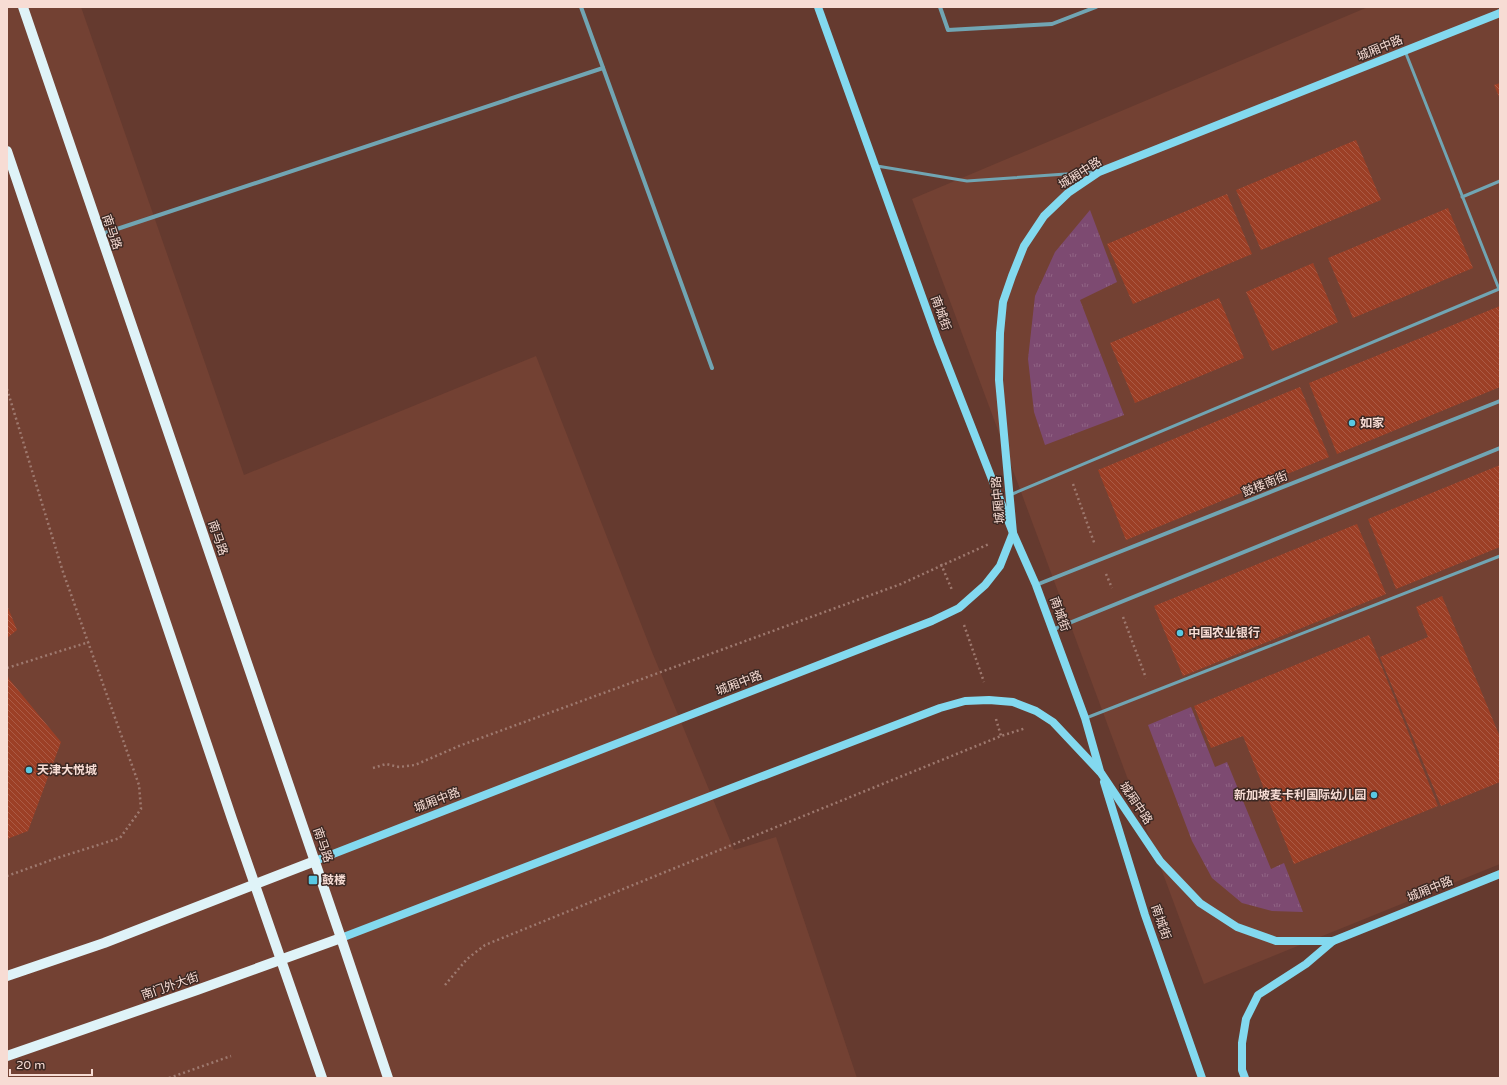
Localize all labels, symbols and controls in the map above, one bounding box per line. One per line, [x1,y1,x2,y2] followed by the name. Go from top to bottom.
[1355,33,1405,63] street label: 城厢中路
[1056,154,1104,192] street label: 城厢中路
[100,213,124,251] street label: 南马路
[928,294,954,332] street label: 南城街
[1360,416,1384,430] place label: 如家
[1347,418,1357,428] marker: 如家
[1240,469,1290,499] street label: 鼓楼南街
[989,475,1007,525] street label: 城厢中路
[206,519,230,557] street label: 南马路
[1047,595,1073,633] street label: 南城街
[1188,626,1260,640] place label: 中国农业银行
[1175,628,1185,638] marker: 中国农业银行
[714,668,764,698] street label: 城厢中路
[37,763,97,777] place label: 天津大悦城
[24,765,34,775] marker: 天津大悦城
[1117,779,1155,827] street label: 城厢中路
[412,785,462,815] street label: 城厢中路
[1234,788,1366,802] place label: 新加坡麦卡利国际幼儿园
[1369,790,1379,800] marker: 新加坡麦卡利国际幼儿园
[311,826,335,864] street label: 南马路
[322,873,346,887] place label: 鼓楼
[307,874,319,886] marker: 鼓楼
[1405,874,1455,904] street label: 城厢中路
[1149,903,1173,941] street label: 南城街
[139,970,201,1002] street label: 南门外大街
[10,1051,92,1077] scale bar
[16,1058,45,1072] text: 20 m

